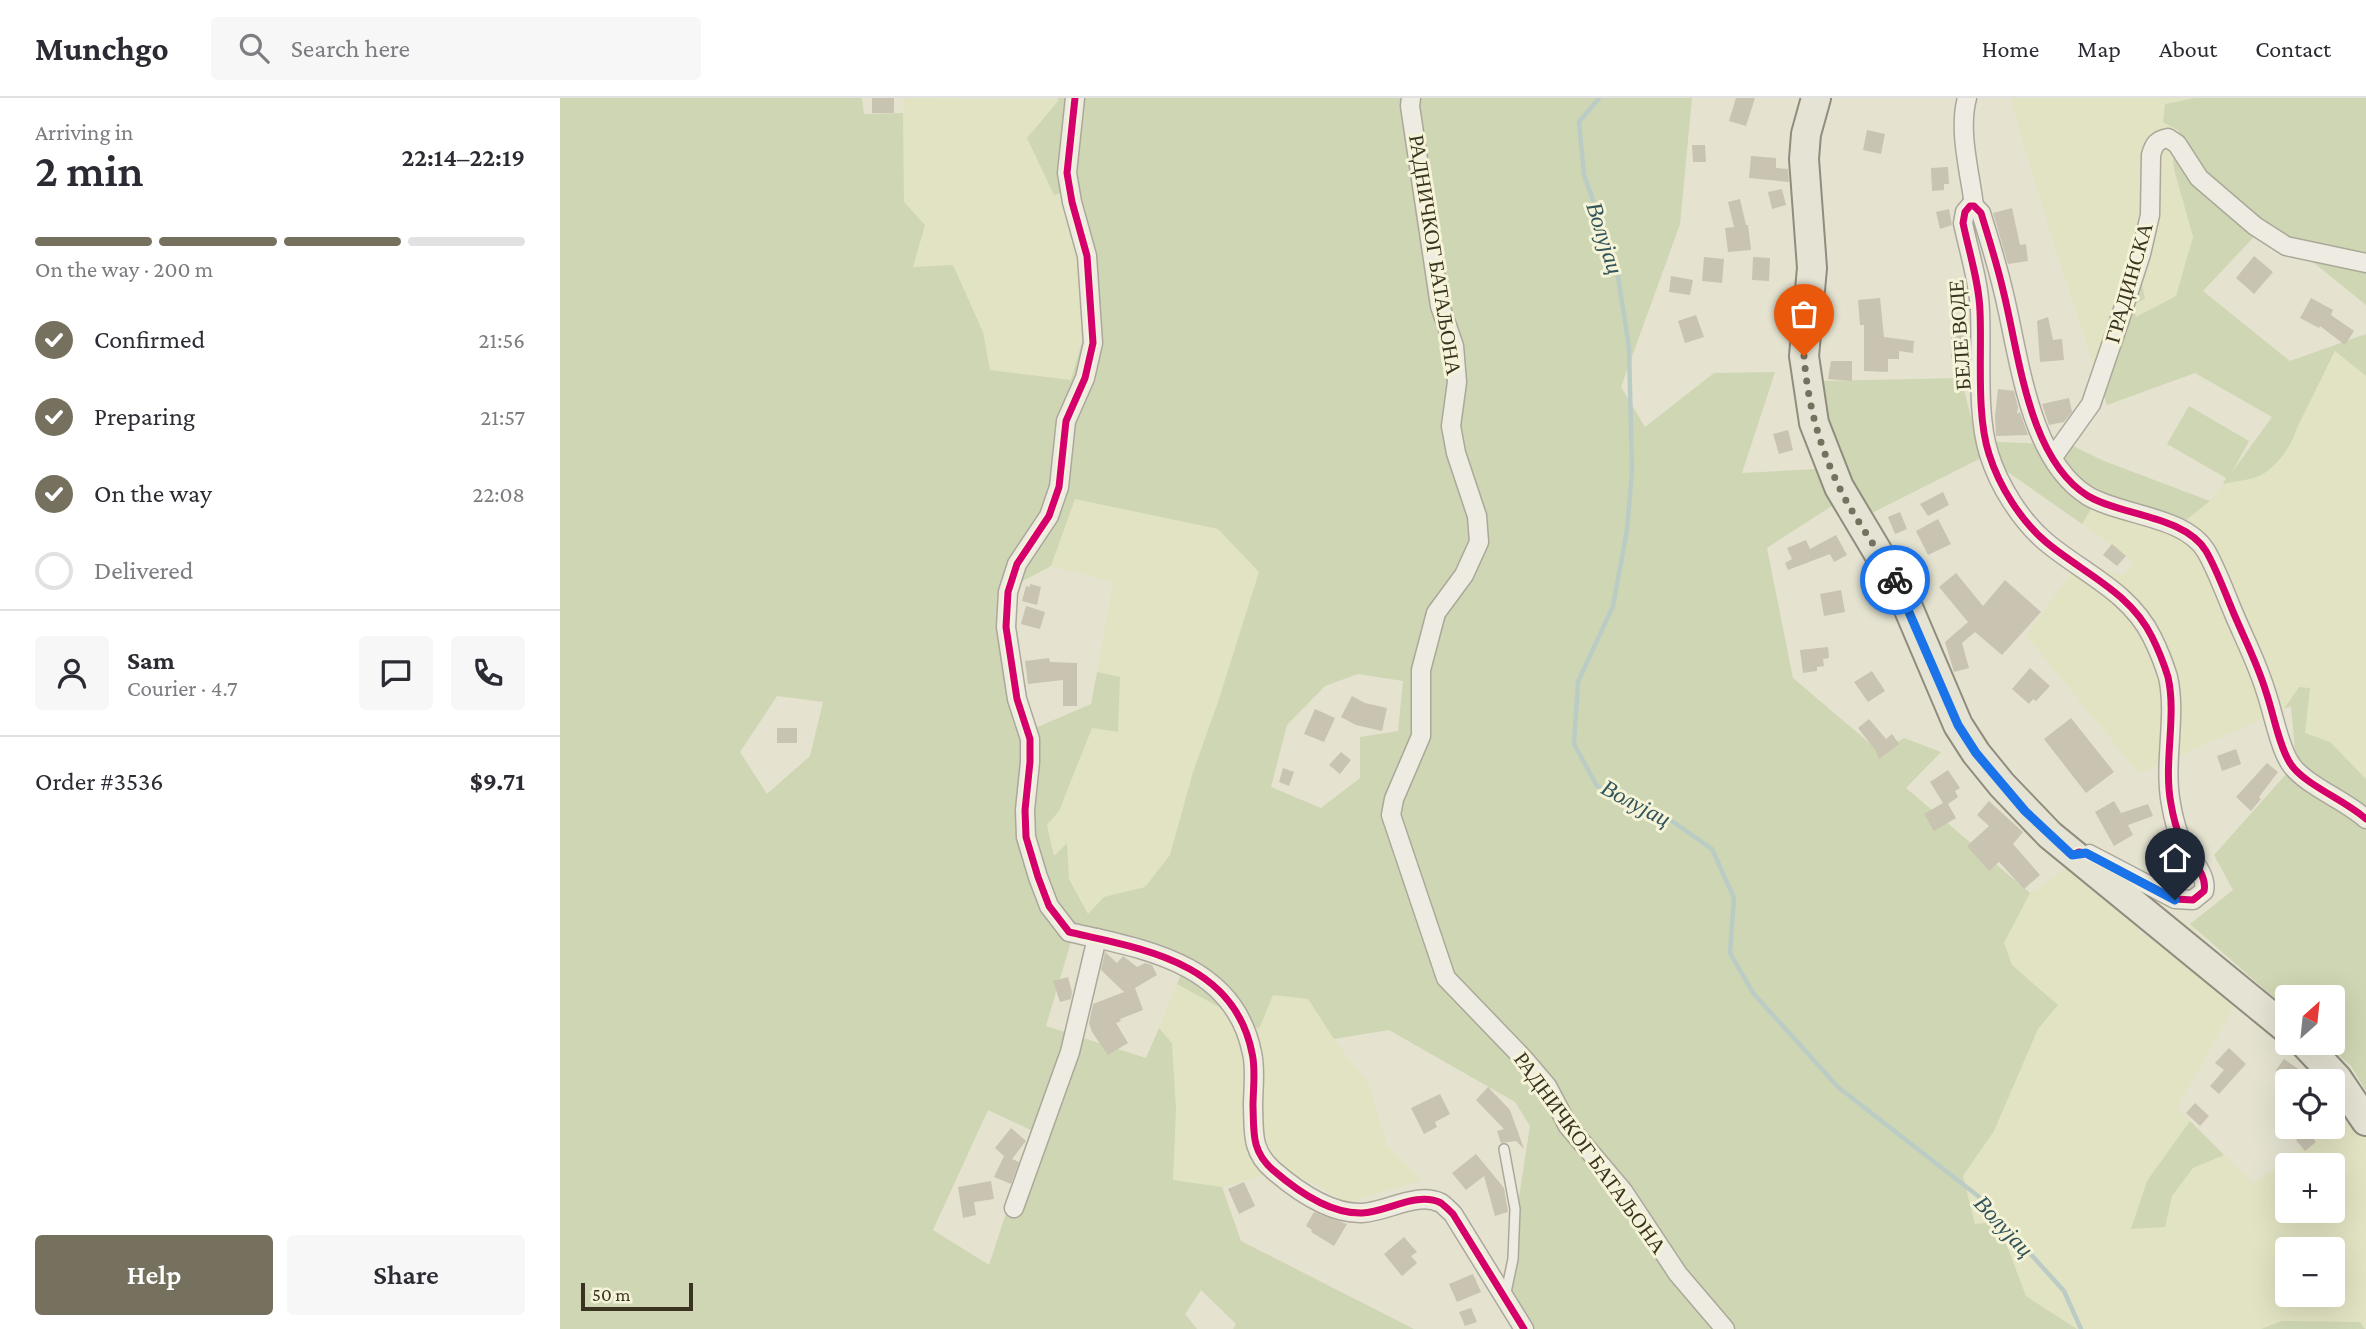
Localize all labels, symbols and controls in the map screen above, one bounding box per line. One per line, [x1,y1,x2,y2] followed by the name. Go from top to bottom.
[211,17,701,80] search box
[235,29,273,67] icon: search
[35,30,169,67] text: Munchgo
[291,34,410,63] text: Search here
[1982,35,2039,62] text: Home
[2077,35,2121,62] text: Map
[2159,35,2217,62] text: About
[2255,35,2331,62] text: Contact
[35,119,133,145] text: Arriving in
[1404,133,1466,378] street label: РАДНИЧКОГ БАТАЉОНА
[402,143,525,172] text: 22:14–22:19
[35,145,143,196] text: 2 min
[1581,199,1629,277] water label: Волујац
[2100,219,2158,346] street label: ГРАДИНСКА
[35,256,213,282] text: On the way · 200 m
[1944,279,1976,391] street label: БЕЛЕ ВОДЕ
[1774,284,1834,356] pin
[1785,295,1823,333] icon: bag
[35,321,73,359] icon: check
[94,325,205,354] text: Confirmed
[479,327,525,353] text: 21:56
[35,398,73,436] icon: check
[94,402,195,431] text: Preparing
[480,404,525,430] text: 21:57
[35,475,73,513] icon: check
[94,479,212,508] text: On the way
[473,481,525,507] text: 22:08
[1860,545,1930,615] courier
[94,556,193,585] text: Delivered
[1876,561,1914,599] icon: bike
[35,636,109,710] button: person
[359,636,433,710] button: chat
[451,636,525,710] button: phone
[127,646,175,675] text: Sam
[127,675,238,701] text: Courier · 4.7
[35,767,163,796] text: Order #3536
[470,767,525,796] text: $9.71
[1597,774,1675,832] water label: Волујац
[2145,828,2205,900] pin
[2156,839,2194,877] icon: home
[2275,985,2345,1055] north arrow
[2275,985,2345,1307] map controls
[1509,1048,1672,1259] street label: РАДНИЧКОГ БАТАЉОНА
[2275,1069,2345,1139] button: locate
[2275,1153,2345,1223] button: +
[1969,1190,2039,1262] water label: Волујац
[35,1235,273,1315] button: Help
[287,1235,525,1315] button: Share
[2275,1237,2345,1307] button: −
[581,1280,693,1312] scale bar
[592,1284,631,1305] text: 50 m

